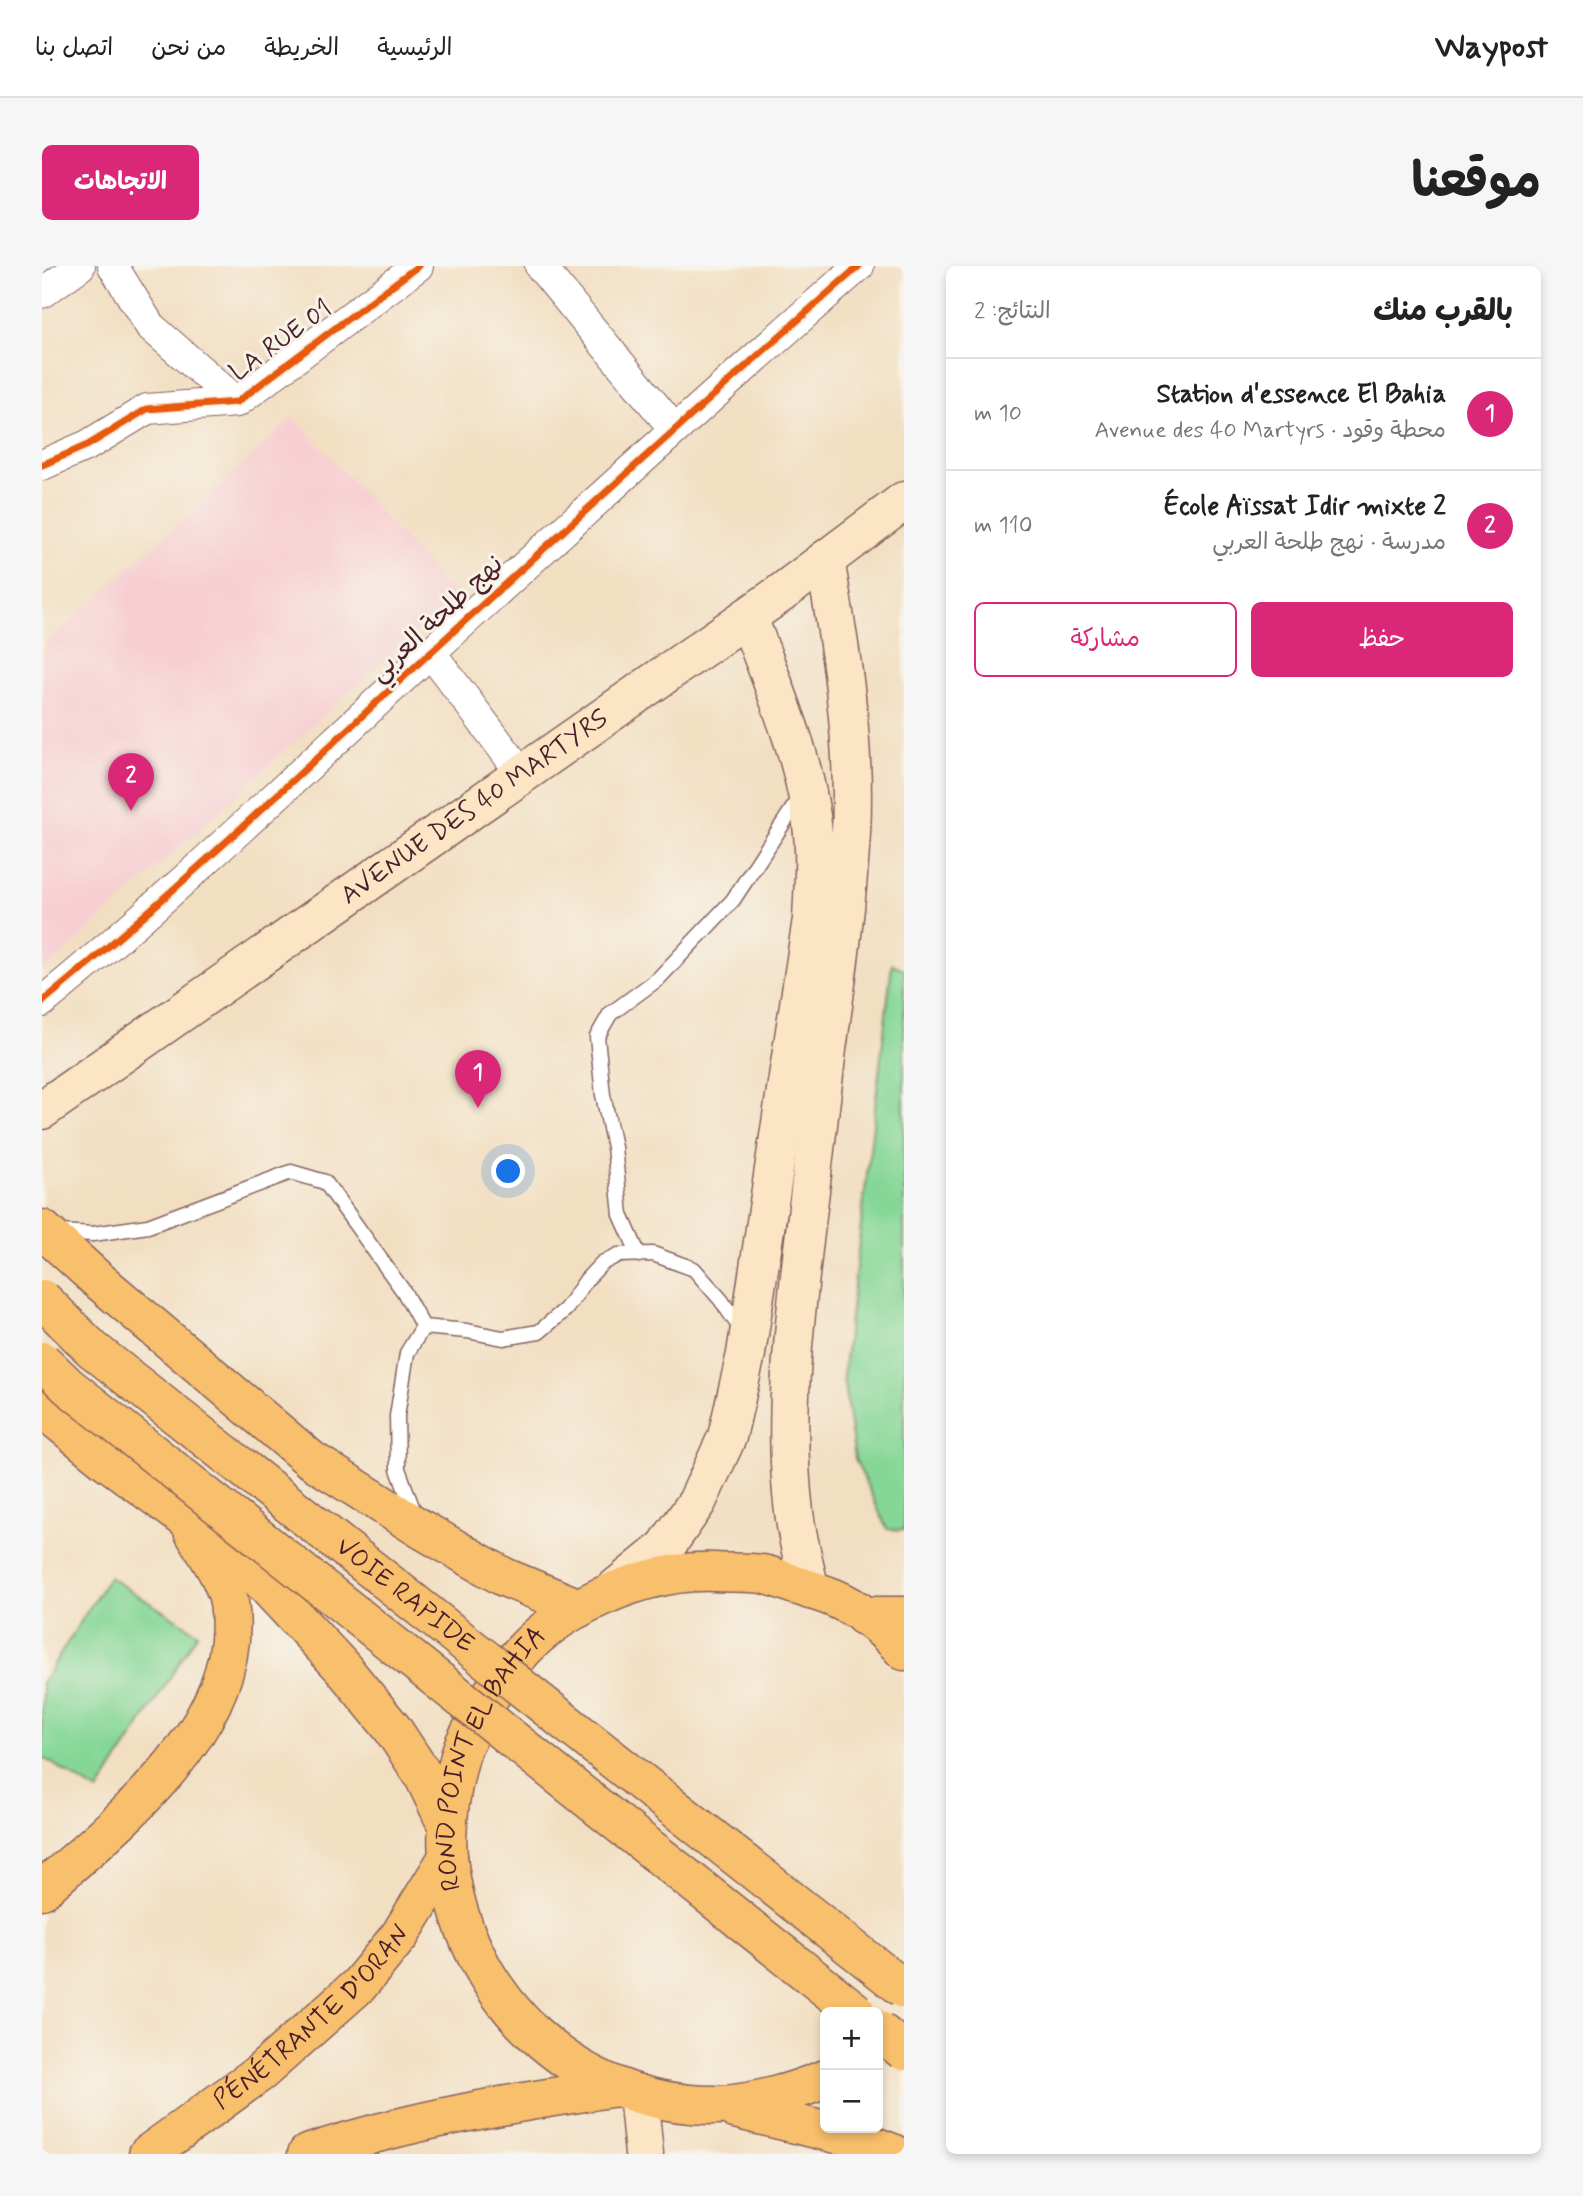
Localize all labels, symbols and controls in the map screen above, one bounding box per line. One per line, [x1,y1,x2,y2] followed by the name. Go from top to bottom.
[1435,26,1548,70] text: Waypost
[35,33,113,64] text: اتصل بنا
[151,33,226,64] text: من نحن
[264,33,339,64] text: الخريطة
[377,33,453,64] text: الرئيسية
[42,145,199,220] button: الاتجاهات
[1411,150,1541,215] text: موقعنا
[223,292,339,390] street label: LA RUE 01
[1373,292,1513,331] text: بالقرب منك
[974,297,1051,327] text: النتائج: 2
[1156,378,1446,412] text: Station d'essence El Bahia
[974,399,1022,429] text: 10 m
[1485,399,1495,429] text: 1
[1094,416,1446,446] text: محطة وقود · Avenue des 40 Martyrs
[1164,490,1446,524] text: École Aïssat Idir mixte 2
[974,511,1033,541] text: 110 m
[1484,511,1496,541] text: 2
[1212,528,1446,558] text: مدرسة · نهج طلحة العربي
[363,548,514,693] street label: نهج طلحة العربي
[974,602,1237,677] button: مشاركة
[1251,602,1513,677] button: حفظ
[334,702,616,913] street label: AVENUE DES 40 MARTYRS
[108,753,154,811] pin: 2
[455,1050,501,1108] pin: 1
[491,1154,525,1188] your location
[328,1530,481,1661] street label: VOIE RAPIDE
[430,1619,554,1894] street label: ROND POINT EL BAHIA
[207,1918,418,2118] street label: PÉNÉTRANTE D'ORAN
[820,2007,883,2133] map controls
[820,2007,883,2070] button: +
[820,2070,883,2133] button: −

